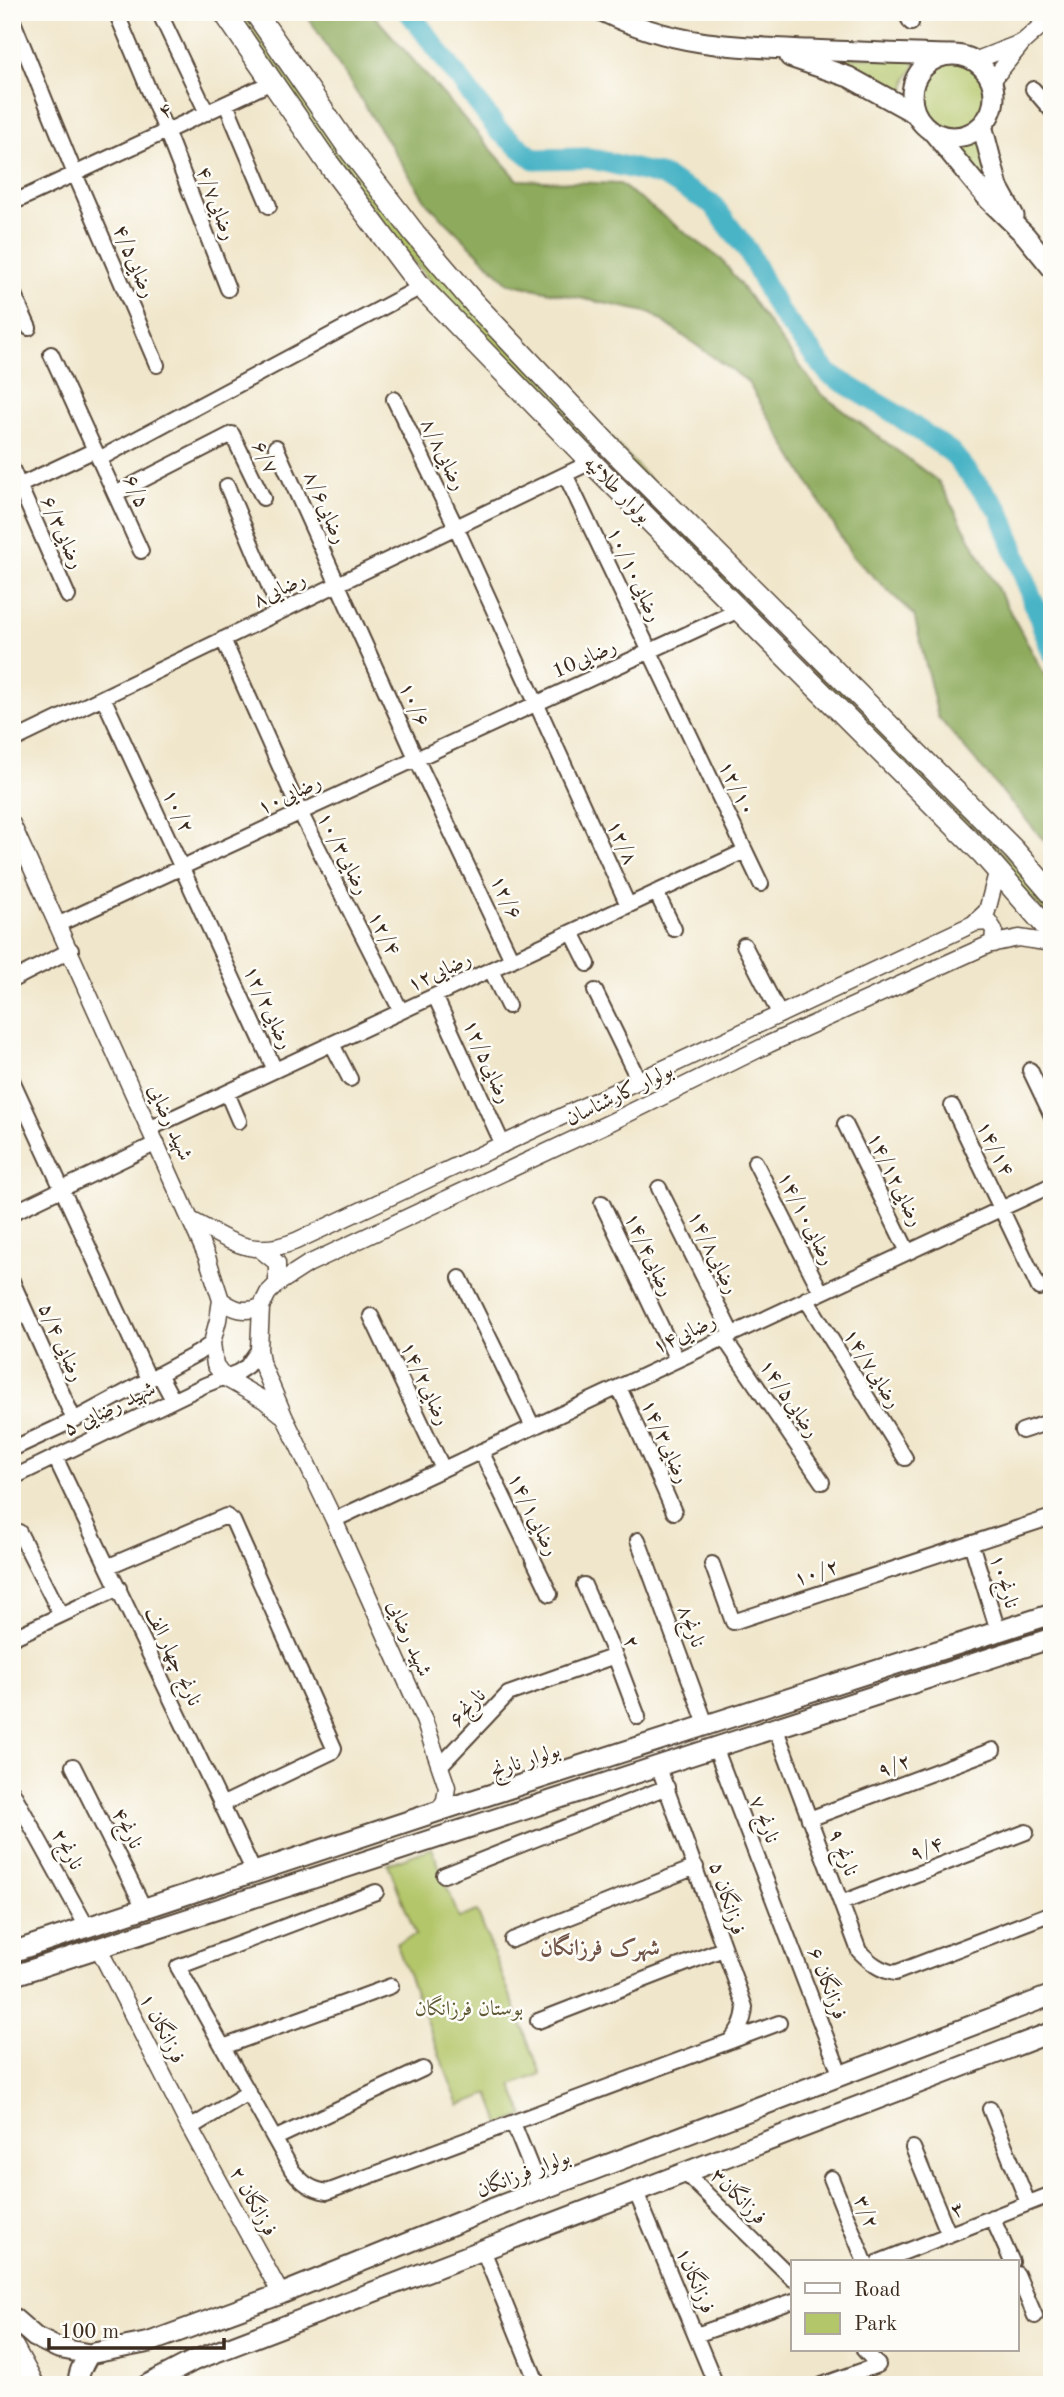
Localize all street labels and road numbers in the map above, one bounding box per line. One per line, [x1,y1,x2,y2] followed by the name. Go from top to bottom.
[156,99,176,123] street label: ۴
[190,164,239,244] street label: رضایی۴/۷
[107,222,158,302] street label: رضایی۴/۵
[414,415,469,495] street label: رضایی۸/۸
[248,438,282,478] street label: ۶/۷
[579,453,654,528] street label: بولوار طلائیه
[297,468,350,548] street label: رضایی۸/۶
[119,472,152,511] street label: ۶/۵
[34,493,87,573] street label: رضایی۶/۳
[601,524,665,626] street label: رضایی۱۰/۱۰
[250,569,310,614] street label: رضایی۸
[549,636,621,685] street label: رضایی10
[395,679,433,730] street label: ۱۰/۶
[714,758,759,820] street label: ۱۲/۱۰
[254,772,326,821] street label: رضایی۱۰
[158,786,197,837] street label: ۱۰/۲
[311,809,372,899] street label: رضایی۱۰/۳
[603,817,641,868] street label: ۱۲/۸
[486,872,525,923] street label: ۱۲/۶
[364,908,404,959] street label: ۱۲/۴
[404,949,476,998] street label: رضایی۱۲
[237,963,296,1054] street label: رضایی۱۲/۲
[457,1016,514,1108] street label: رضایی۱۲/۵
[562,1060,677,1131] street label: بولوار کارشناسان
[142,1081,196,1165] street label: شهید رضایی
[972,1118,1017,1180] street label: ۱۴/۱۴
[861,1129,926,1231] street label: رضایی۱۴/۱۲
[771,1169,838,1270] street label: رضایی۱۴/۱۰
[682,1208,742,1298] street label: رضایی۱۴/۸
[618,1210,677,1301] street label: رضایی۱۴/۴
[32,1300,87,1386] street label: رضایی ۵/۴
[649,1311,721,1360] street label: رضایی۱۴
[837,1325,904,1413] street label: رضایی۱۴/۷
[394,1339,453,1430] street label: رضایی۱۴/۲
[753,1356,823,1443] street label: رضایی۱۴/۵
[60,1378,160,1442] street label: شهید رضایی ۵
[635,1396,692,1488] street label: رضایی۱۴/۳
[502,1470,562,1560] street label: ۱۴/۱رضایی
[980,1552,1023,1613] street label: نارنج۱۰
[791,1556,842,1591] street label: ۱۰/۲
[381,1597,435,1681] street label: شهید رضایی
[668,1602,709,1652] street label: نارنج۸
[135,1603,206,1712] street label: نارنج چهار الف
[619,1633,643,1652] street label: ۲
[445,1684,495,1735] street label: نارنج۶
[488,1739,565,1788] street label: بولوار نارنج
[875,1751,914,1782] street label: ۹/۲
[739,1793,783,1848] street label: نارنج ۷
[102,1804,147,1855] street label: نارنج۴
[42,1825,87,1877] street label: نارنج۲
[818,1826,862,1881] street label: نارنج ۹
[907,1833,946,1865] street label: ۹/۴
[704,1858,752,1938] street label: فرزانگان ۵
[802,1943,854,2023] street label: فرزانگان ۶
[134,1988,192,2068] street label: فرزانگان ۱
[472,2143,574,2203] street label: بولوار فرزانگان
[224,2162,284,2240] street label: فرزانگان ۲
[705,2162,773,2230] street label: فرزانگان۳
[849,2193,882,2232] street label: ۳/۲
[948,2198,967,2222] street label: ۳
[670,2243,722,2317] street label: فرزانگان۱

